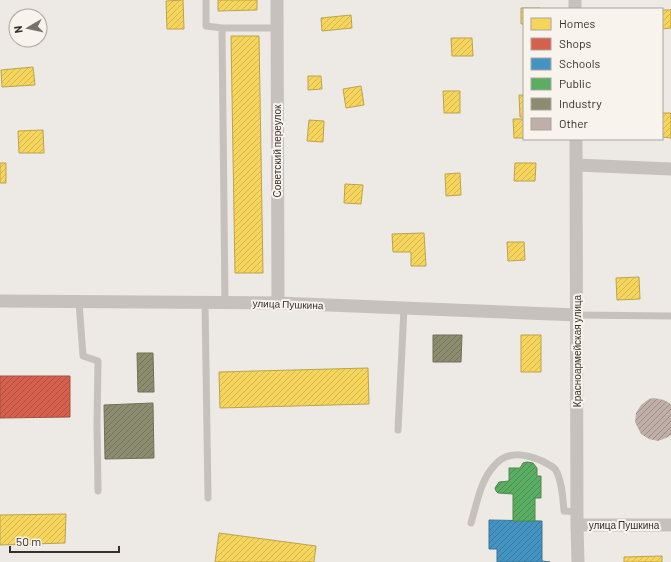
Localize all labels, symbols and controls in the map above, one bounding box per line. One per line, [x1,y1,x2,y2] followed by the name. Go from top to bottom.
[8,8,48,48] north arrow
[523,8,663,140] legend
[559,16,596,30] text: Homes
[11,25,25,34] text: N
[559,36,592,50] text: Shops
[559,56,600,70] text: Schools
[559,76,591,90] text: Public
[559,96,602,110] text: Industry
[271,104,283,197] street label: Советский переулок
[559,116,589,130] text: Other
[571,294,583,407] street label: Красноармейская улица
[252,297,324,311] street label: улица Пушкина
[589,519,660,531] street label: улица Пушкина
[10,528,119,554] scale bar
[16,534,41,548] text: 50 m

